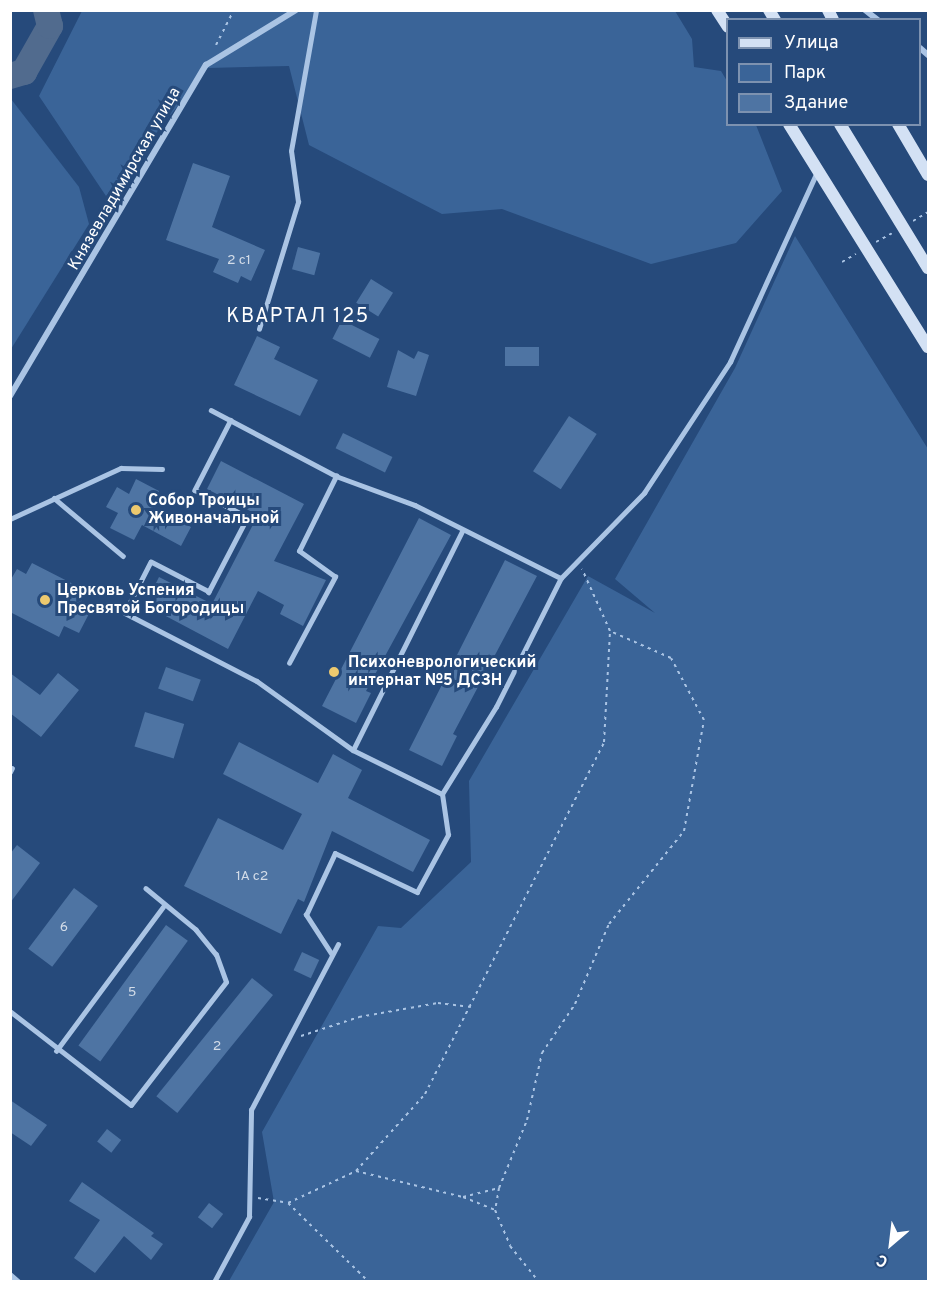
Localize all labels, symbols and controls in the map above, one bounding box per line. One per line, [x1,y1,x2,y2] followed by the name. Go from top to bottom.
[726,18,921,126] legend
[784,32,838,55] text: Улица
[784,62,826,85] text: Парк
[65,84,185,274] street label: Князевладимирская улица
[784,92,848,115] text: Здание
[227,253,251,269] house number: 2 с1
[226,305,370,329] district label: КВАРТАЛ 125
[148,491,279,529] place label: Собор Троицы Живоначальной
[129,503,143,517] marker: Собор Троицы Живоначальной
[57,581,244,619] place label: Церковь Успения Пресвятой Богородицы
[38,593,52,607] marker: Церковь Успения Пресвятой Богородицы
[348,653,536,691] place label: Психоневрологический интернат №5 ДСЗН
[325,663,343,681] marker: Психоневрологический интернат №5 ДСЗН
[235,869,269,885] house number: 1А с2
[60,920,68,936] house number: 6
[128,985,136,1001] house number: 5
[213,1039,221,1055] house number: 2
[861,1214,921,1274] north arrow
[873,1249,892,1271] text: С

